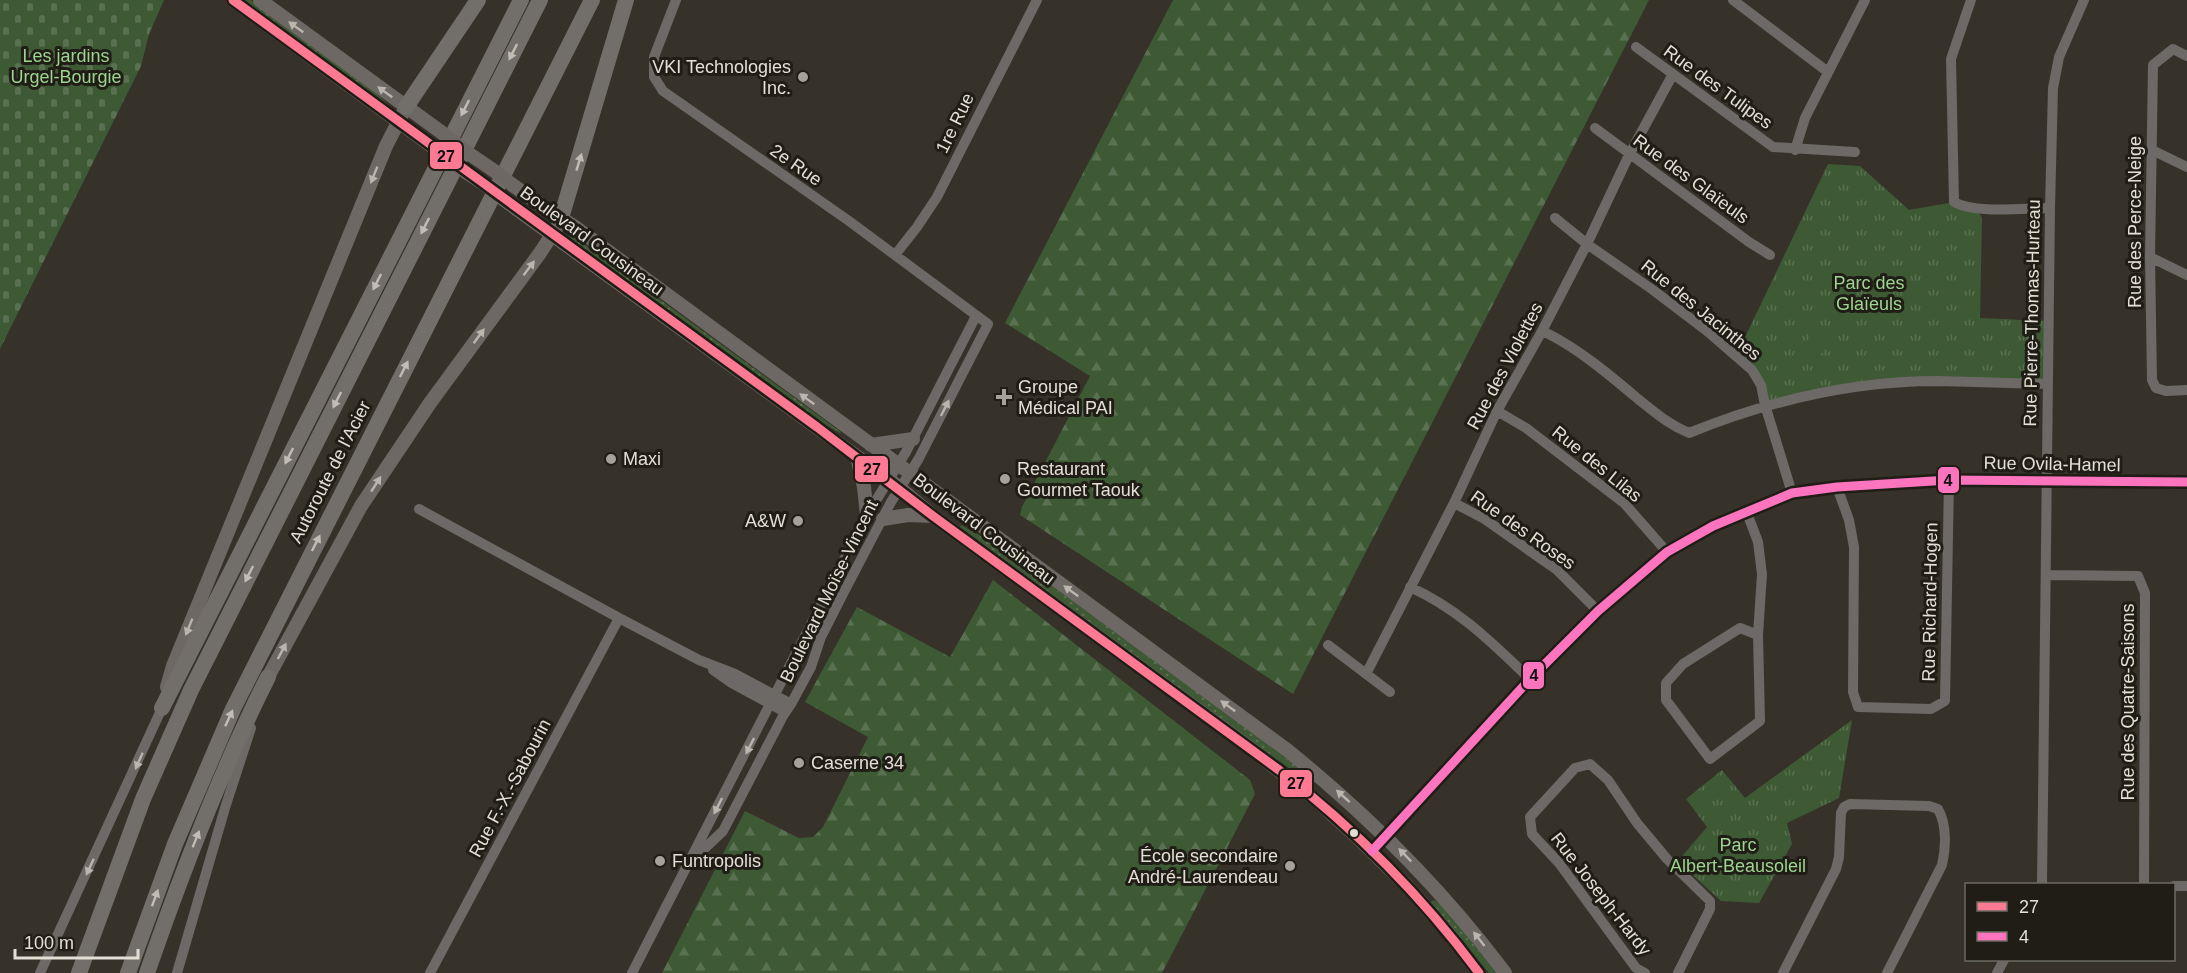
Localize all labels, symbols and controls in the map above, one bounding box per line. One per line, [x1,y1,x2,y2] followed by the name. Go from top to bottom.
[288,21,303,33] one-way arrow
[1660,41,1776,133] street label: Rue des Tulipes
[509,44,518,61] one-way arrow
[10,46,122,87] park label: Les jardins Urgel-Bourgie
[652,57,791,98] place label: VKI Technologies Inc.
[796,70,810,84] marker: VKI Technologies Inc.
[377,86,393,98] one-way arrow
[932,90,978,156] street label: 1re Rue
[461,100,470,117] one-way arrow
[1629,130,1753,228] street label: Rue des Glaïeuls
[2125,136,2145,308] street label: Rue des Perce-Neige
[766,140,826,190] street label: 2e Rue
[429,141,463,170] line badge: 27
[437,148,455,165] text: 27
[575,153,584,171] one-way arrow
[369,166,378,184] one-way arrow
[516,182,668,300] street label: Boulevard Cousineau
[2020,199,2044,427] street label: Rue Pierre-Thomas-Hurteau
[420,218,430,235] one-way arrow
[1637,256,1765,364] street label: Rue des Jacinthes
[523,260,535,276] one-way arrow
[1833,273,1905,314] park label: Parc des Glaïeuls
[373,274,382,291] one-way arrow
[1463,299,1547,433] street label: Rue des Violettes
[473,328,485,344] one-way arrow
[400,361,409,378] one-way arrow
[1018,377,1113,418] place label: Groupe Médical PAI
[995,388,1013,406] marker: Groupe Médical PAI
[332,391,341,408] one-way arrow
[800,393,815,405] one-way arrow
[286,398,374,546] street label: Autoroute de l'Acier
[940,399,950,416] one-way arrow
[1548,422,1646,506] street label: Rue des Lilas
[284,448,294,465] one-way arrow
[623,449,661,469] place label: Maxi
[604,452,618,466] marker: Maxi
[1983,453,2121,475] street label: Rue Ovila-Hamel
[854,455,889,483] line badge: 27
[1017,459,1141,500] place label: Restaurant Gourmet Taouk
[863,461,881,478] text: 27
[1937,466,1960,494] line badge: 4
[909,469,1059,589] street label: Boulevard Cousineau
[998,472,1012,486] marker: Restaurant Gourmet Taouk
[1944,472,1953,489] text: 4
[370,476,381,492] one-way arrow
[1467,487,1579,573] street label: Rue des Roses
[776,496,882,686] street label: Boulevard Moïse-Vincent
[745,511,786,531] place label: A&W
[791,514,805,528] marker: A&W
[1919,522,1941,682] street label: Rue Richard-Hogen
[311,535,321,552] one-way arrow
[244,565,254,582] one-way arrow
[1064,585,1080,597] one-way arrow
[2118,603,2138,801] street label: Rue des Quatre-Saisons
[184,619,194,637] one-way arrow
[277,643,286,660] one-way arrow
[1522,661,1545,690] line badge: 4
[1530,667,1539,684] text: 4
[1221,700,1237,712] one-way arrow
[224,709,233,726] one-way arrow
[465,716,555,860] street label: Rue F.-X.-Sabourin
[745,737,754,754] one-way arrow
[134,752,143,769] one-way arrow
[811,753,904,773] place label: Caserne 34
[792,756,806,770] marker: Caserne 34
[1279,769,1313,798] line badge: 27
[1287,775,1305,792] text: 27
[1336,790,1351,803] one-way arrow
[713,798,723,815] one-way arrow
[1348,827,1360,839] unlabelled marker
[1547,829,1655,959] street label: Rue Joseph-Hardy
[192,830,201,848] one-way arrow
[1670,835,1806,876] park label: Parc Albert-Beausoleil
[1128,846,1278,887] place label: École secondaire André-Laurendeau
[1399,849,1413,863] one-way arrow
[672,851,761,871] place label: Funtropolis
[653,854,667,868] marker: Funtropolis
[86,858,95,875] one-way arrow
[1283,859,1297,873] marker: École secondaire André-Laurendeau
[1965,883,2175,961] legend
[150,889,160,907] one-way arrow
[2019,897,2039,917] text: 27
[15,922,138,960] scale bar
[2019,927,2029,947] text: 4
[1473,931,1486,947] one-way arrow
[24,933,74,953] text: 100 m

